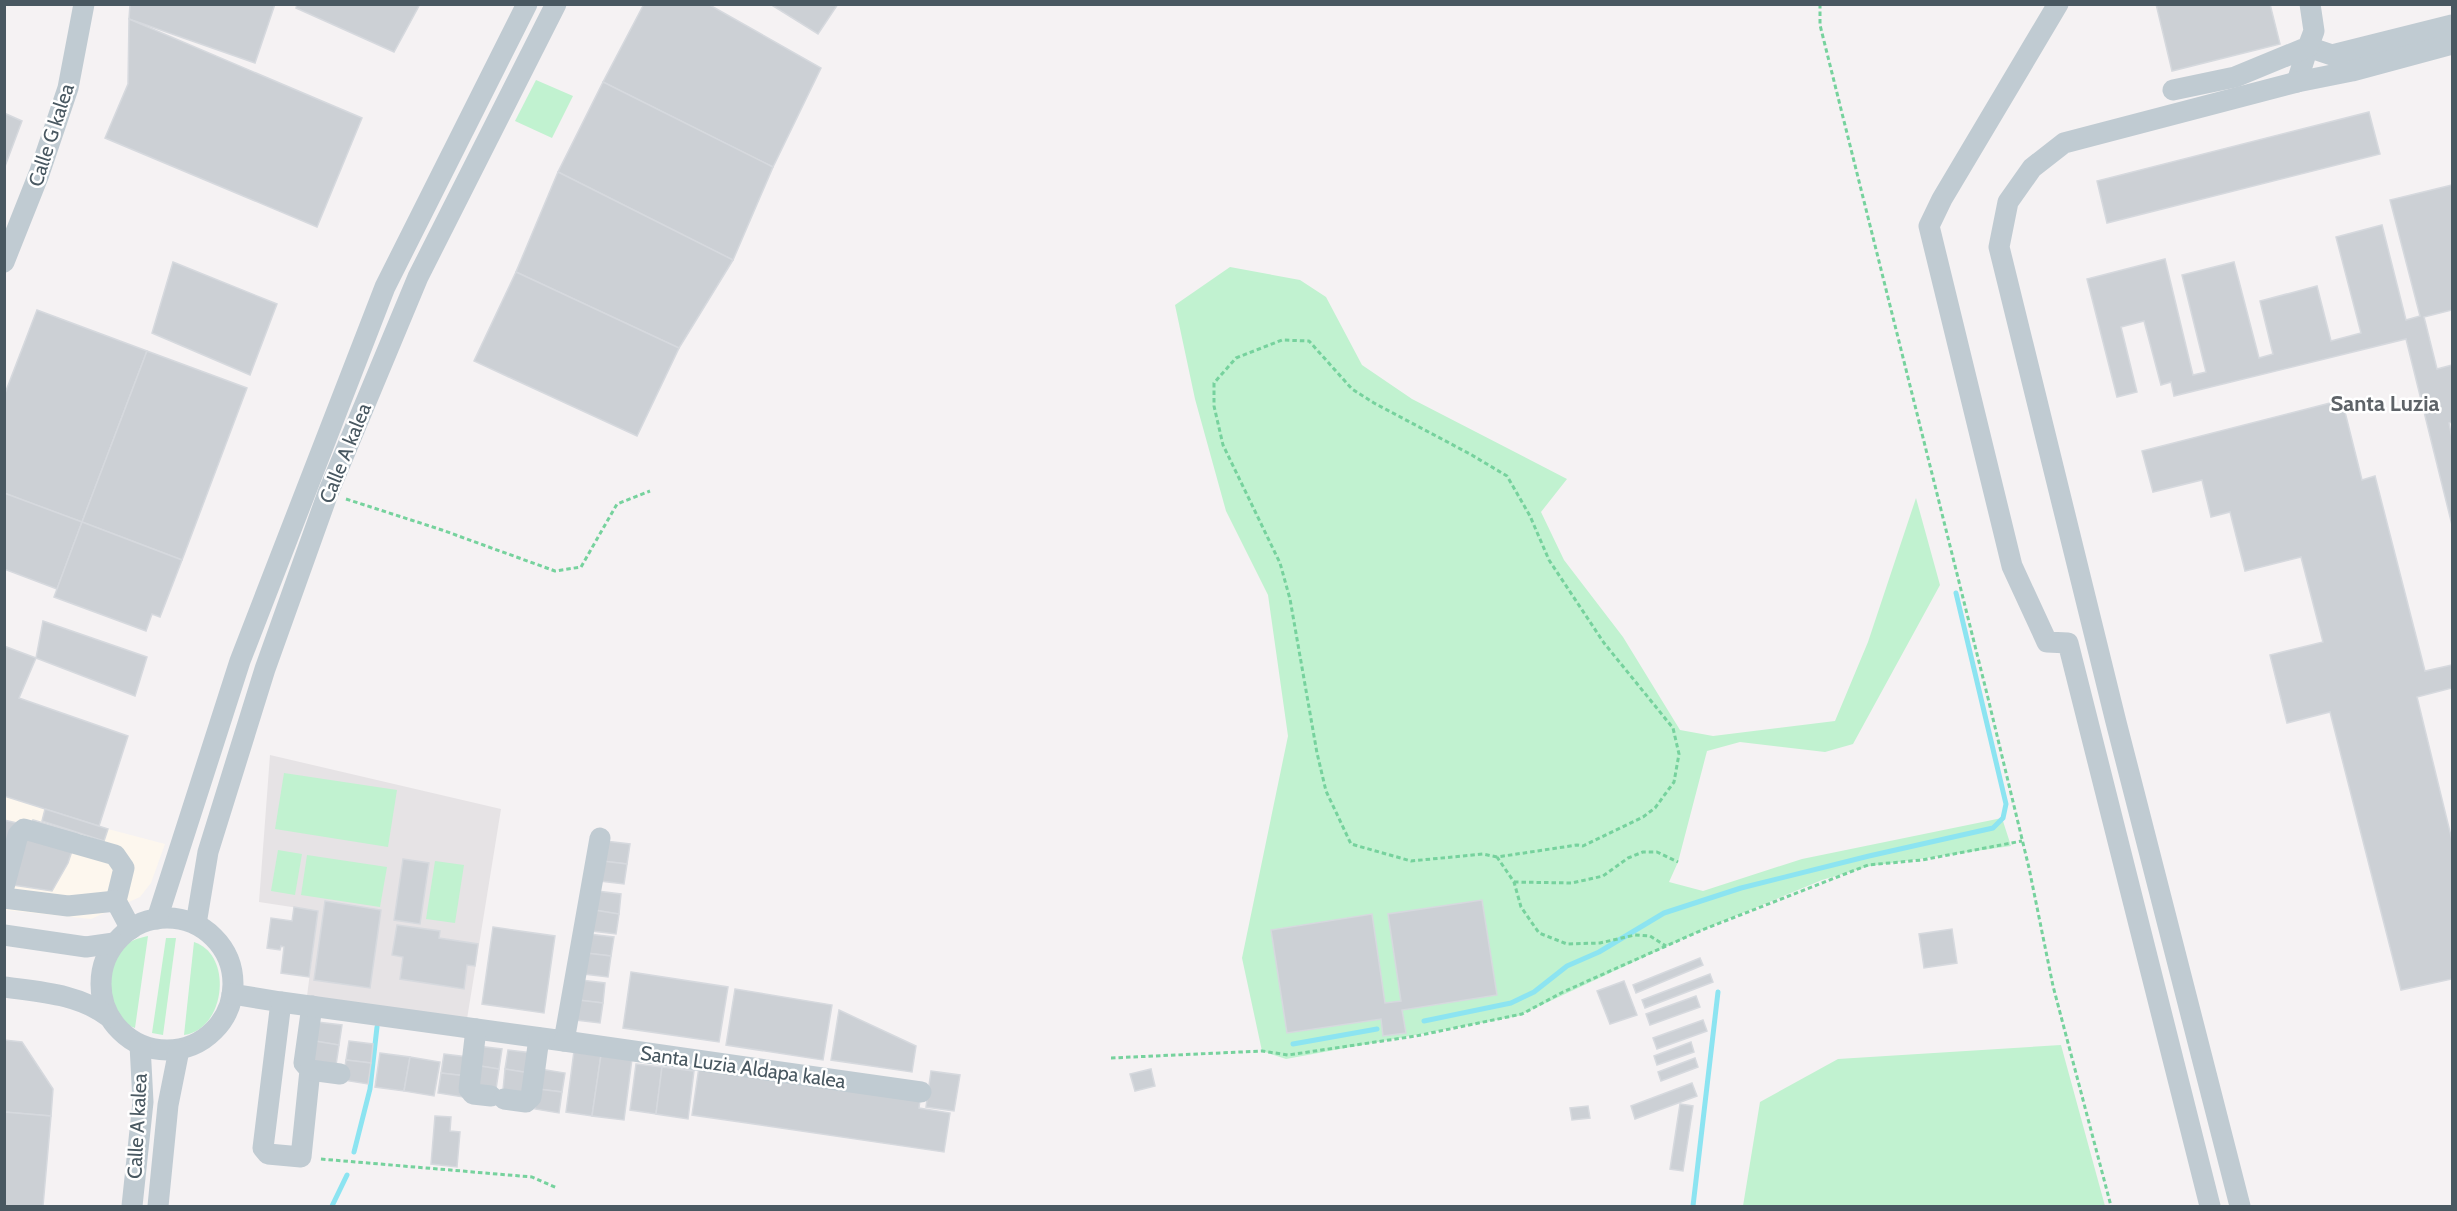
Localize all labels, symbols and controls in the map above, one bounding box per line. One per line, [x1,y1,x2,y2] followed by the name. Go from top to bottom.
[23,80,79,190] street label: Calle G kalea
[2331,390,2439,417] district label: Santa Luzia
[314,399,376,507] street label: Calle A kalea
[639,1041,848,1093] street label: Santa Luzia Aldapa kalea
[122,1072,152,1179] street label: Calle A kalea

